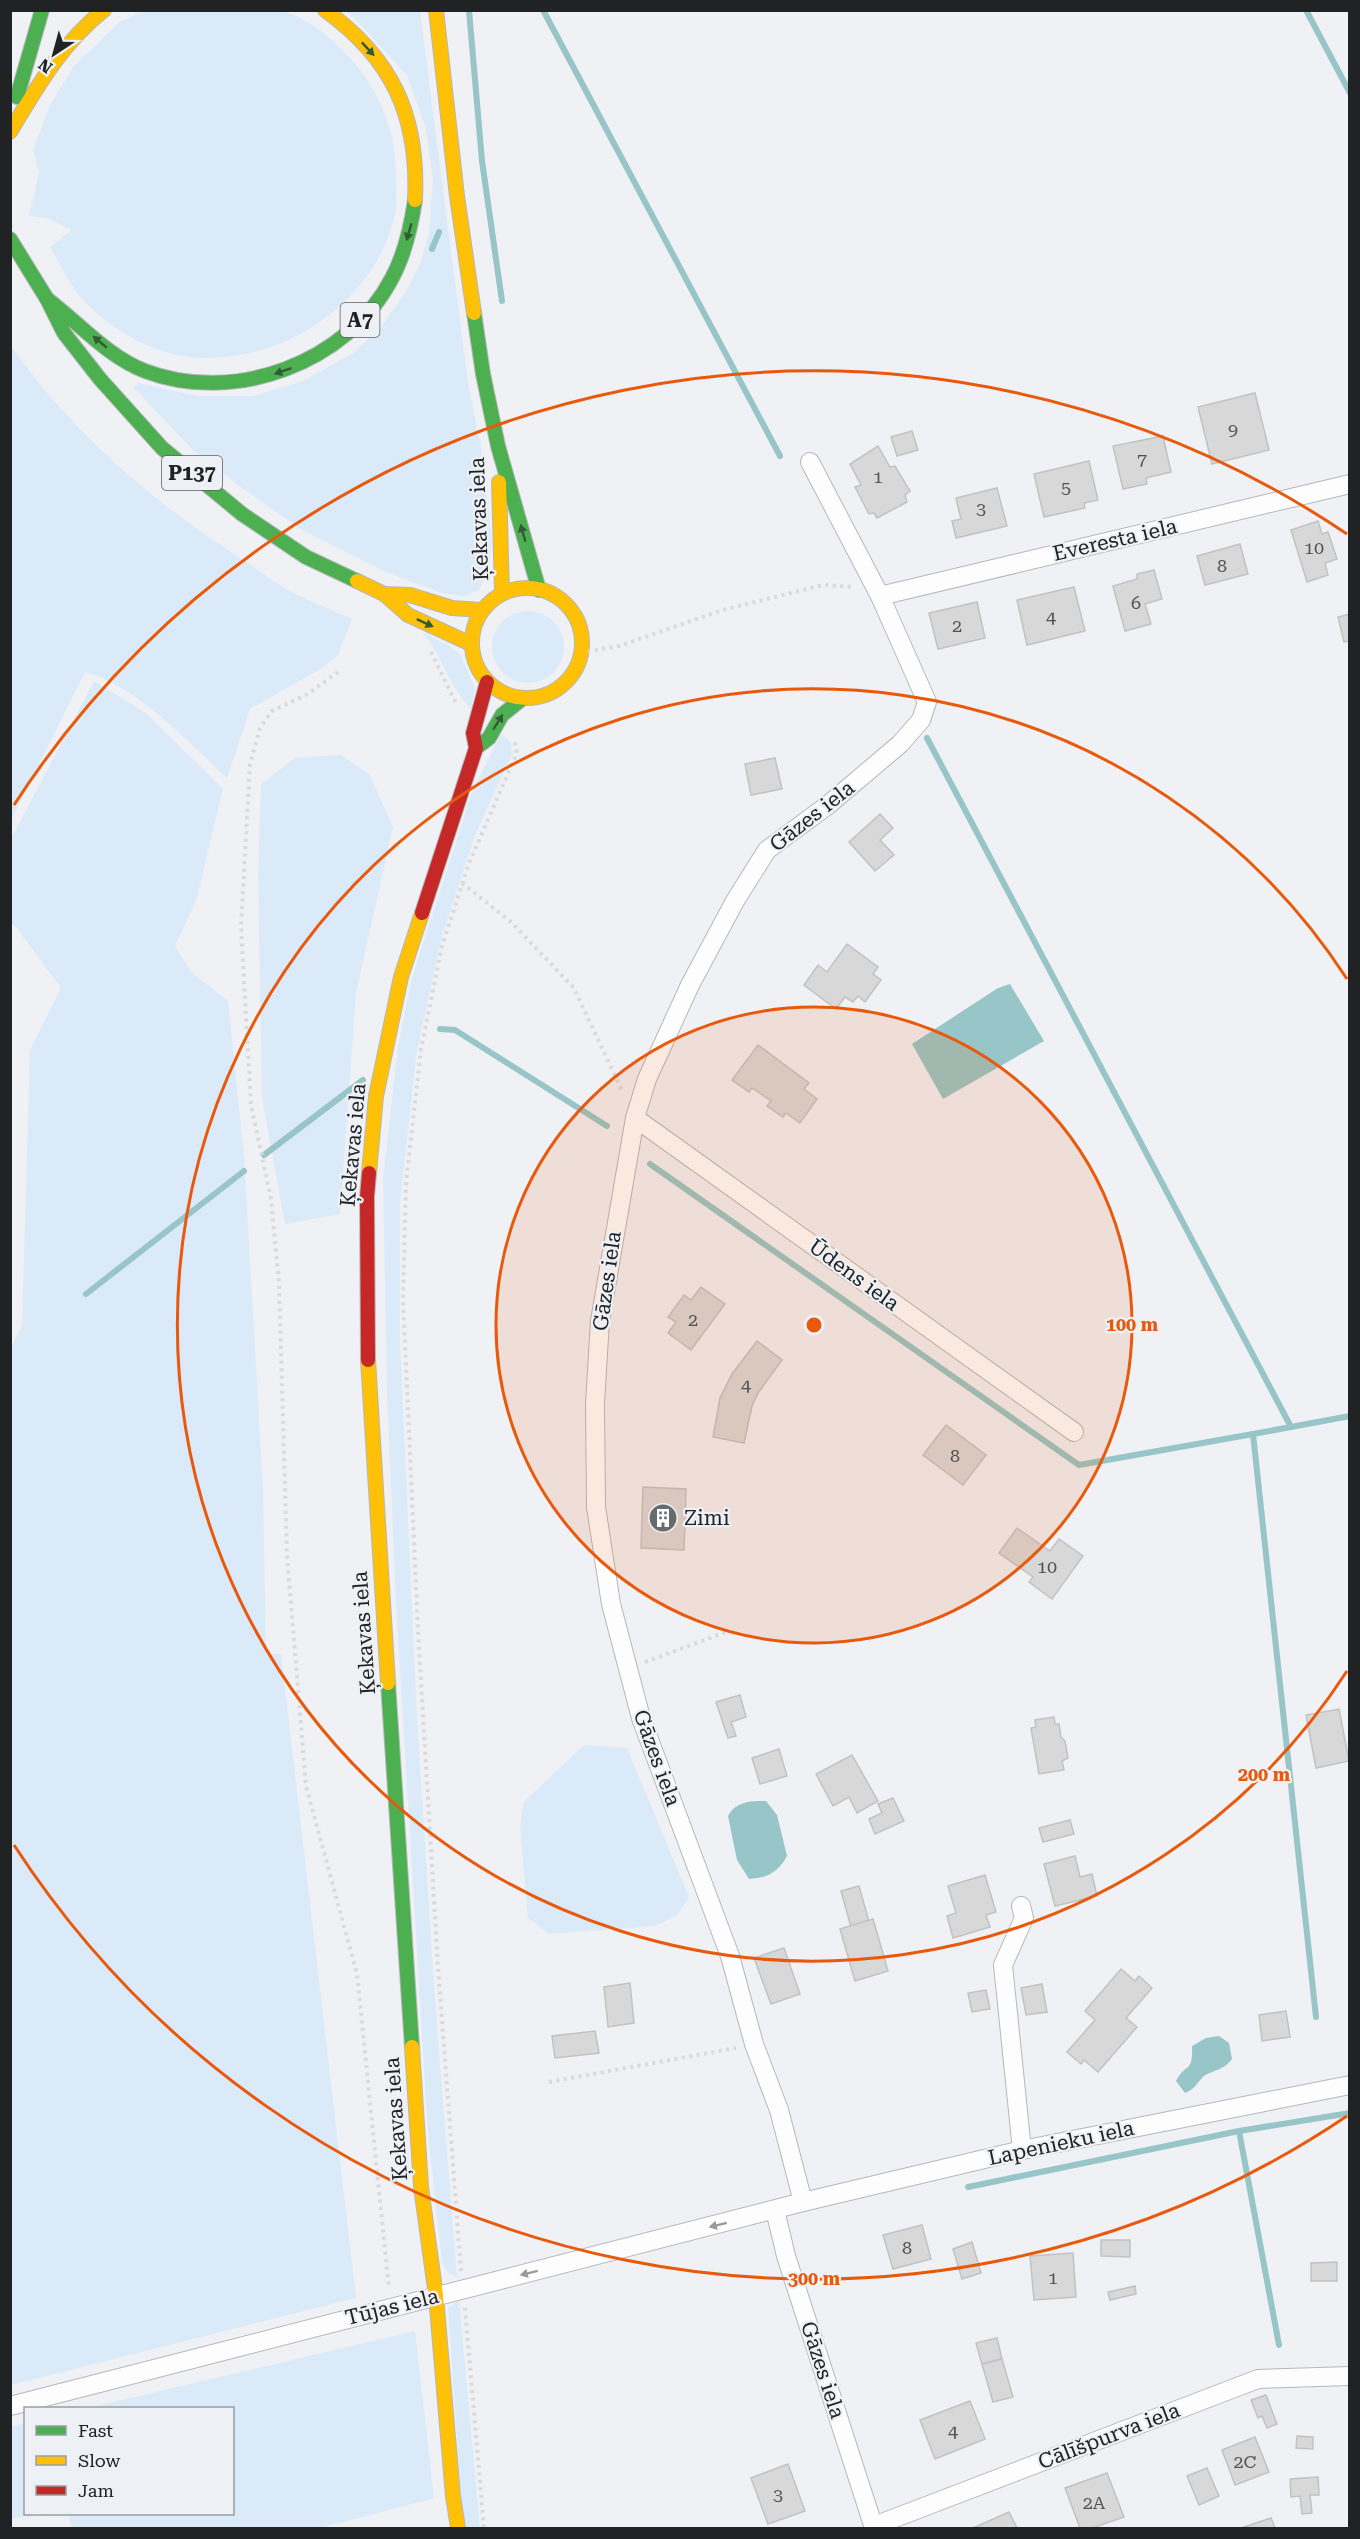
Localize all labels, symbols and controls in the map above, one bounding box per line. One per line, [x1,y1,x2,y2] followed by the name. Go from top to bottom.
[24,24,84,84] north arrow
[361,42,375,56] one-way arrow
[35,54,56,77] text: N
[404,223,413,241] one-way arrow
[340,303,380,337] road number: A7
[92,335,108,348] one-way arrow
[274,367,292,376] one-way arrow
[1228,419,1238,440] house number: 9
[1137,449,1147,470] house number: 7
[162,456,222,490] road number: P137
[465,456,495,581] street label: Ķekavas iela
[873,466,883,487] house number: 1
[1061,477,1071,498] house number: 5
[976,498,986,519] house number: 3
[1051,514,1180,566] street label: Everesta iela
[518,524,527,542] one-way arrow
[1304,537,1324,558] house number: 10
[1217,555,1227,576] house number: 8
[1131,592,1141,613] house number: 6
[1046,606,1056,627] house number: 4
[952,615,962,636] house number: 2
[416,619,434,629] one-way arrow
[493,714,504,730] one-way arrow
[765,775,860,856] street label: Gāzes iela
[336,1082,372,1208] street label: Ķekavas iela
[588,1229,626,1332] street label: Gāzes iela
[804,1234,904,1316] street label: Ūdens iela
[688,1309,698,1330] house number: 2
[1106,1314,1159,1335] text: 100 m
[804,1315,824,1335] centre of rings
[741,1374,751,1395] house number: 4
[950,1445,960,1466] house number: 8
[647,1502,679,1534] building icon: Zimi
[684,1506,730,1530] place label: Zimi
[1037,1556,1057,1577] house number: 10
[348,1570,382,1696] street label: Ķekavas iela
[629,1707,686,1810] street label: Gāzes iela
[1238,1764,1291,1785] text: 200 m
[380,2056,414,2182] street label: Ķekavas iela
[986,2116,1137,2170] street label: Lapenieku iela
[709,2221,727,2230] one-way arrow
[902,2237,912,2258] house number: 8
[1048,2267,1058,2288] house number: 1
[788,2268,841,2289] text: 300 m
[520,2269,538,2279] one-way arrow
[343,2284,442,2330] street label: Tūjas iela
[796,2318,850,2422] street label: Gāzes iela
[1035,2398,1184,2474] street label: Cālīšpurva iela
[24,2407,234,2515] legend
[78,2420,113,2441] text: Fast
[948,2420,958,2441] house number: 4
[78,2450,120,2471] text: Slow
[1234,2451,1257,2472] house number: 2C
[78,2480,114,2501] text: Jam
[773,2484,783,2505] house number: 3
[1083,2492,1106,2513] house number: 2A

